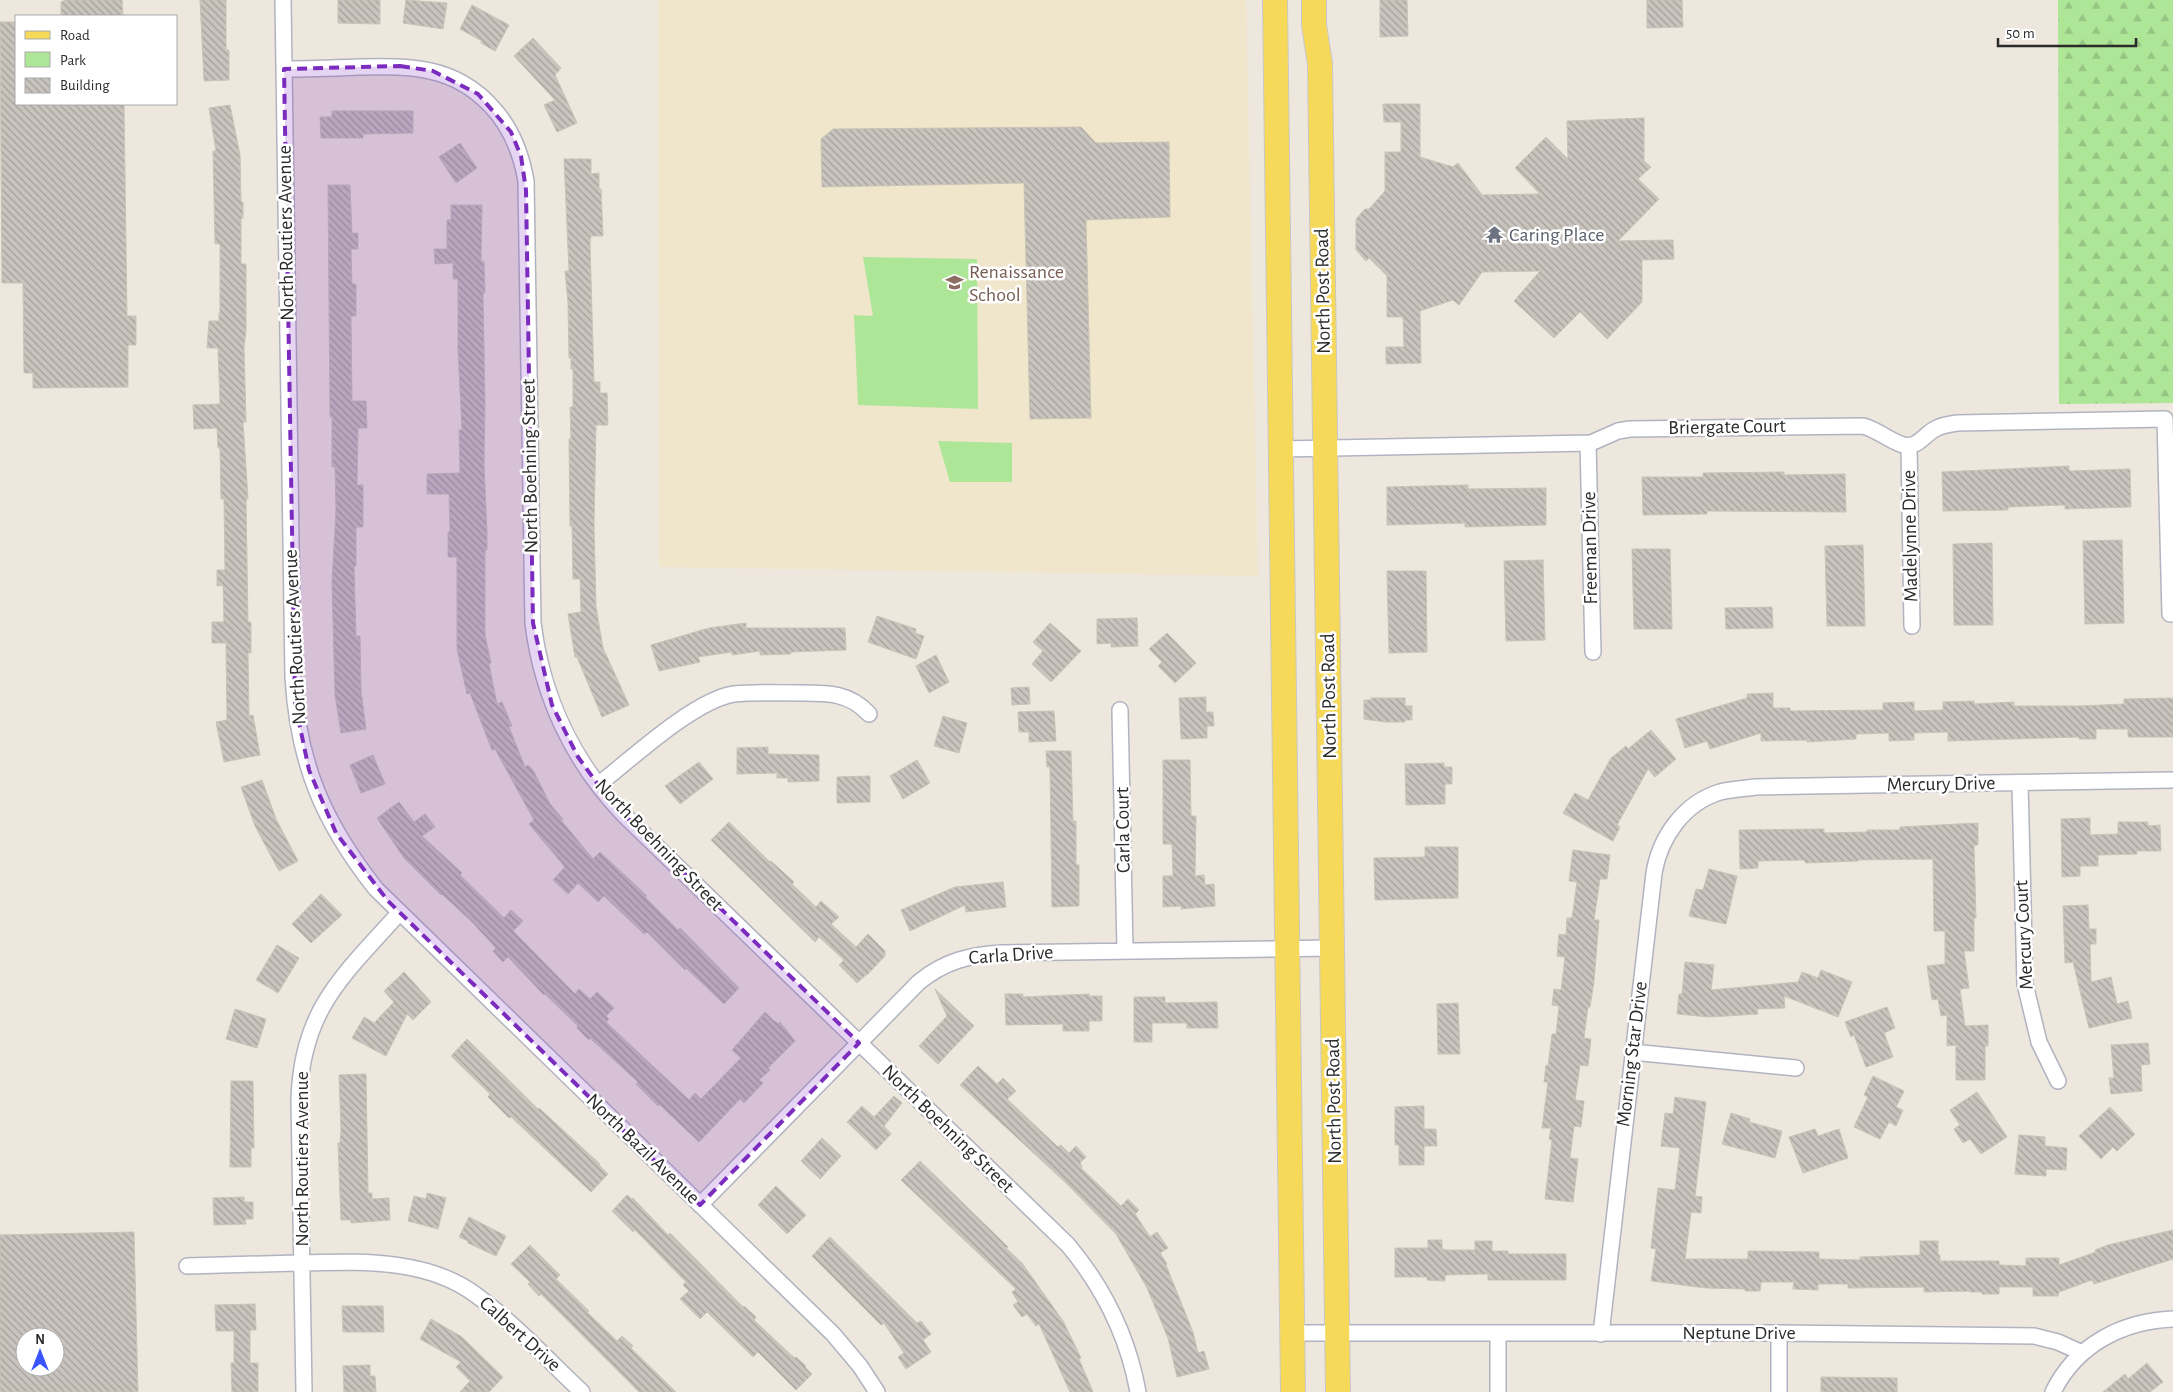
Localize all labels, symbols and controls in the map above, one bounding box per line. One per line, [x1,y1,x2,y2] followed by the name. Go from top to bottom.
[15,15,178,105] legend
[1998,15,2136,47] scale bar
[2006,26,2035,41] text: 50 m
[60,28,90,43] text: Road
[60,53,86,68] text: Park
[60,78,110,93] text: Building
[274,145,298,321] street label: North Routiers Avenue
[1485,225,1505,245] temple icon: Caring Place
[1509,225,1605,245] place label: Caring Place
[1312,228,1334,354] street label: North Post Road
[969,262,1064,305] place label: Renaissance School
[945,273,965,293] school or university icon: Renaissance School
[518,378,542,554] street label: North Boehning Street
[1668,416,1787,438] street label: Briergate Court
[1899,470,1921,602] street label: Madelynne Drive
[1579,491,1601,605] street label: Freeman Drive
[280,549,310,725] street label: North Routiers Avenue
[1318,633,1340,759] street label: North Post Road
[1886,773,1996,795] street label: Mercury Drive
[591,775,727,915] street label: North Boehning Street
[1112,786,1134,873] street label: Carla Court
[2011,879,2037,990] street label: Mercury Court
[968,942,1054,968] street label: Carla Drive
[1613,980,1651,1128] street label: Morning Star Drive
[1323,1038,1345,1164] street label: North Post Road
[878,1061,1018,1197] street label: North Boehning Street
[292,1071,312,1247] street label: North Routiers Avenue
[582,1090,704,1208] street label: North Bazil Avenue
[475,1293,565,1375] street label: Calbert Drive
[1682,1323,1796,1343] street label: Neptune Drive
[15,1327,65,1377] north arrow
[35,1333,45,1347] text: N

